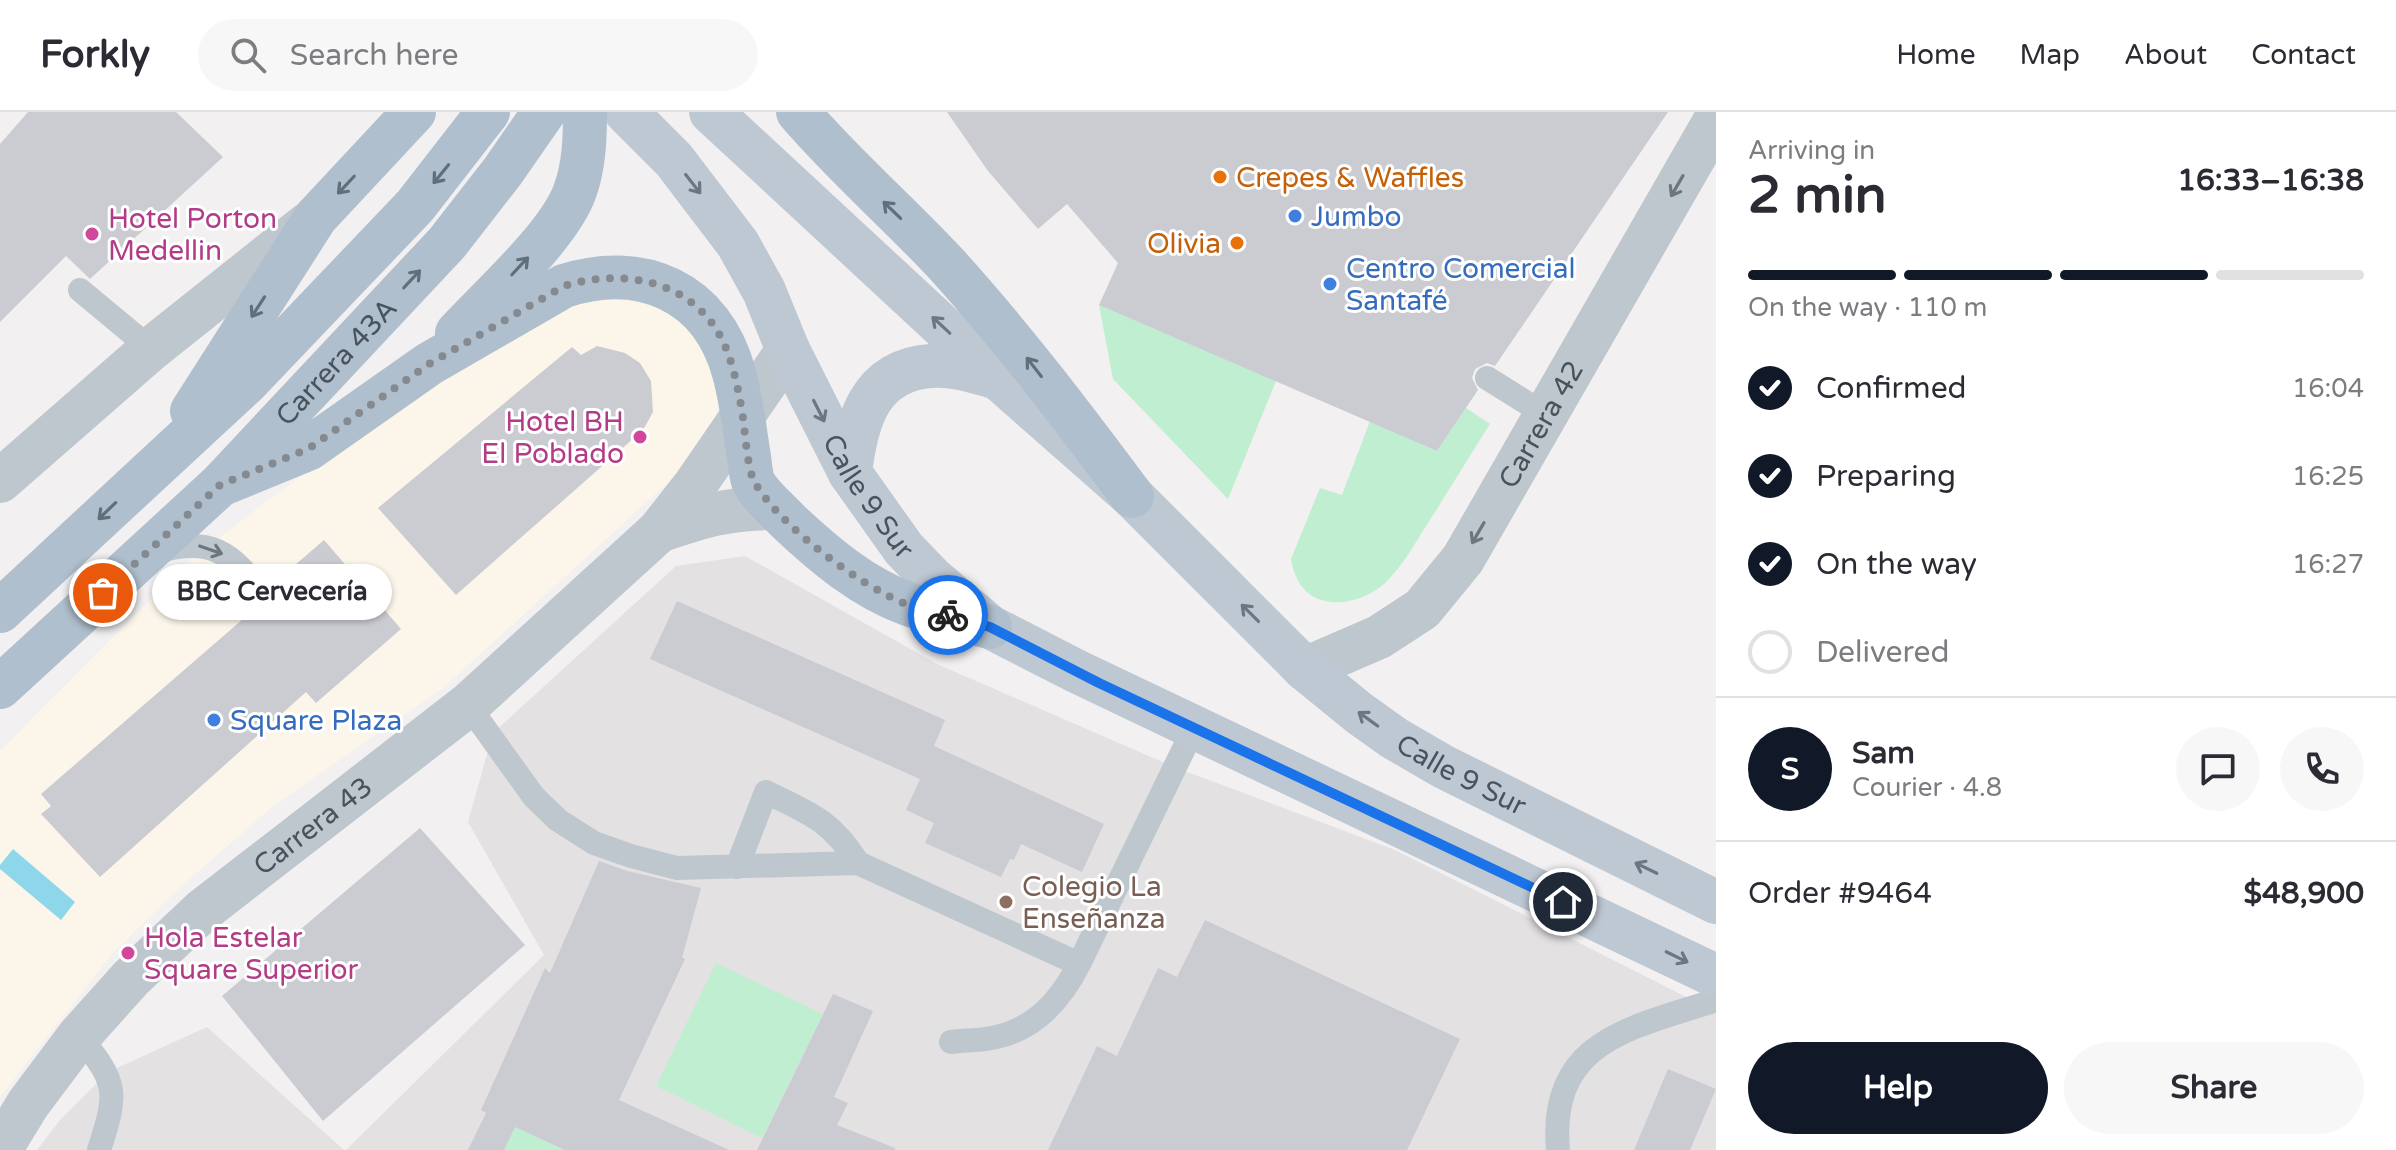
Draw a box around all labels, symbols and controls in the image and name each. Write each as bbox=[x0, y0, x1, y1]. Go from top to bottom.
search box bbox=[198, 19, 758, 91]
text: Forkly bbox=[40, 32, 150, 78]
icon: search bbox=[226, 33, 270, 77]
text: Search here bbox=[290, 37, 459, 74]
text: Home bbox=[1896, 38, 1976, 72]
text: Map bbox=[2020, 38, 2080, 72]
text: About bbox=[2124, 38, 2207, 72]
text: Contact bbox=[2251, 38, 2356, 72]
text: Arriving in bbox=[1748, 135, 1875, 166]
place label: Crepes & Waffles bbox=[1236, 161, 1464, 195]
text: 16:33–16:38 bbox=[2177, 162, 2364, 199]
one-way arrow bbox=[432, 163, 450, 184]
text: 2 min bbox=[1748, 164, 1887, 227]
marker: Crepes & Waffles bbox=[1211, 168, 1229, 186]
one-way arrow bbox=[685, 173, 702, 194]
one-way arrow bbox=[1669, 174, 1685, 197]
one-way arrow bbox=[337, 175, 355, 195]
place label: Jumbo bbox=[1311, 200, 1402, 234]
one-way arrow bbox=[882, 201, 902, 220]
place label: Hotel Porton Medellin bbox=[108, 202, 277, 268]
marker: Jumbo bbox=[1286, 207, 1304, 225]
marker: Hotel Porton Medellin bbox=[83, 225, 101, 243]
place label: Olivia bbox=[1147, 227, 1221, 261]
marker: Olivia bbox=[1228, 234, 1246, 252]
place label: Centro Comercial Santafé bbox=[1346, 252, 1575, 318]
one-way arrow bbox=[510, 256, 529, 276]
one-way arrow bbox=[403, 270, 421, 290]
marker: Centro Comercial Santafé bbox=[1321, 275, 1339, 293]
street label: Carrera 43A bbox=[269, 291, 404, 433]
text: On the way · 110 m bbox=[1748, 292, 1987, 323]
one-way arrow bbox=[250, 295, 267, 317]
one-way arrow bbox=[931, 317, 951, 335]
street label: Carrera 42 bbox=[1491, 355, 1591, 494]
one-way arrow bbox=[1026, 357, 1043, 378]
icon: check bbox=[1748, 366, 1792, 410]
text: Confirmed bbox=[1816, 370, 1967, 407]
text: 16:04 bbox=[2292, 373, 2364, 404]
one-way arrow bbox=[811, 398, 827, 422]
place label: Hotel BH El Poblado bbox=[481, 405, 624, 471]
marker: Hotel BH El Poblado bbox=[631, 428, 649, 446]
street label: Calle 9 Sur bbox=[815, 429, 921, 567]
icon: check bbox=[1748, 454, 1792, 498]
text: Preparing bbox=[1816, 458, 1956, 495]
text: 16:25 bbox=[2292, 461, 2364, 492]
one-way arrow bbox=[97, 501, 117, 520]
one-way arrow bbox=[1470, 521, 1486, 544]
icon: check bbox=[1748, 542, 1792, 586]
one-way arrow bbox=[198, 543, 223, 558]
text: On the way bbox=[1816, 546, 1977, 583]
text: 16:27 bbox=[2292, 549, 2364, 580]
pin bbox=[69, 559, 137, 627]
callout: BBC Cervecería bbox=[151, 565, 391, 621]
icon: bag bbox=[81, 571, 125, 615]
courier bbox=[908, 575, 988, 655]
text: BBC Cervecería bbox=[176, 576, 368, 607]
icon: bike bbox=[926, 593, 970, 637]
one-way arrow bbox=[1241, 604, 1260, 623]
text: Delivered bbox=[1816, 634, 1950, 671]
place label: Square Plaza bbox=[230, 704, 402, 738]
marker: Square Plaza bbox=[205, 711, 223, 729]
one-way arrow bbox=[1357, 711, 1379, 727]
street label: Calle 9 Sur bbox=[1390, 727, 1532, 823]
button: chat bbox=[2176, 727, 2260, 811]
button: phone bbox=[2280, 727, 2364, 811]
text: Sam bbox=[1852, 735, 1915, 772]
text: S bbox=[1781, 751, 1799, 788]
street label: Carrera 43 bbox=[247, 770, 379, 883]
text: Courier · 4.8 bbox=[1852, 772, 2002, 803]
one-way arrow bbox=[1634, 860, 1658, 875]
pin bbox=[1529, 868, 1597, 936]
place label: Colegio La Enseñanza bbox=[1022, 870, 1166, 936]
text: Order #9464 bbox=[1748, 875, 1932, 912]
text: $48,900 bbox=[2244, 875, 2364, 912]
icon: home bbox=[1541, 880, 1585, 924]
marker: Colegio La Enseñanza bbox=[997, 893, 1015, 911]
place label: Hola Estelar Square Superior bbox=[144, 921, 358, 987]
marker: Hola Estelar Square Superior bbox=[119, 944, 137, 962]
one-way arrow bbox=[1664, 950, 1688, 965]
button: Help bbox=[1748, 1042, 2048, 1134]
button: Share bbox=[2064, 1042, 2364, 1134]

